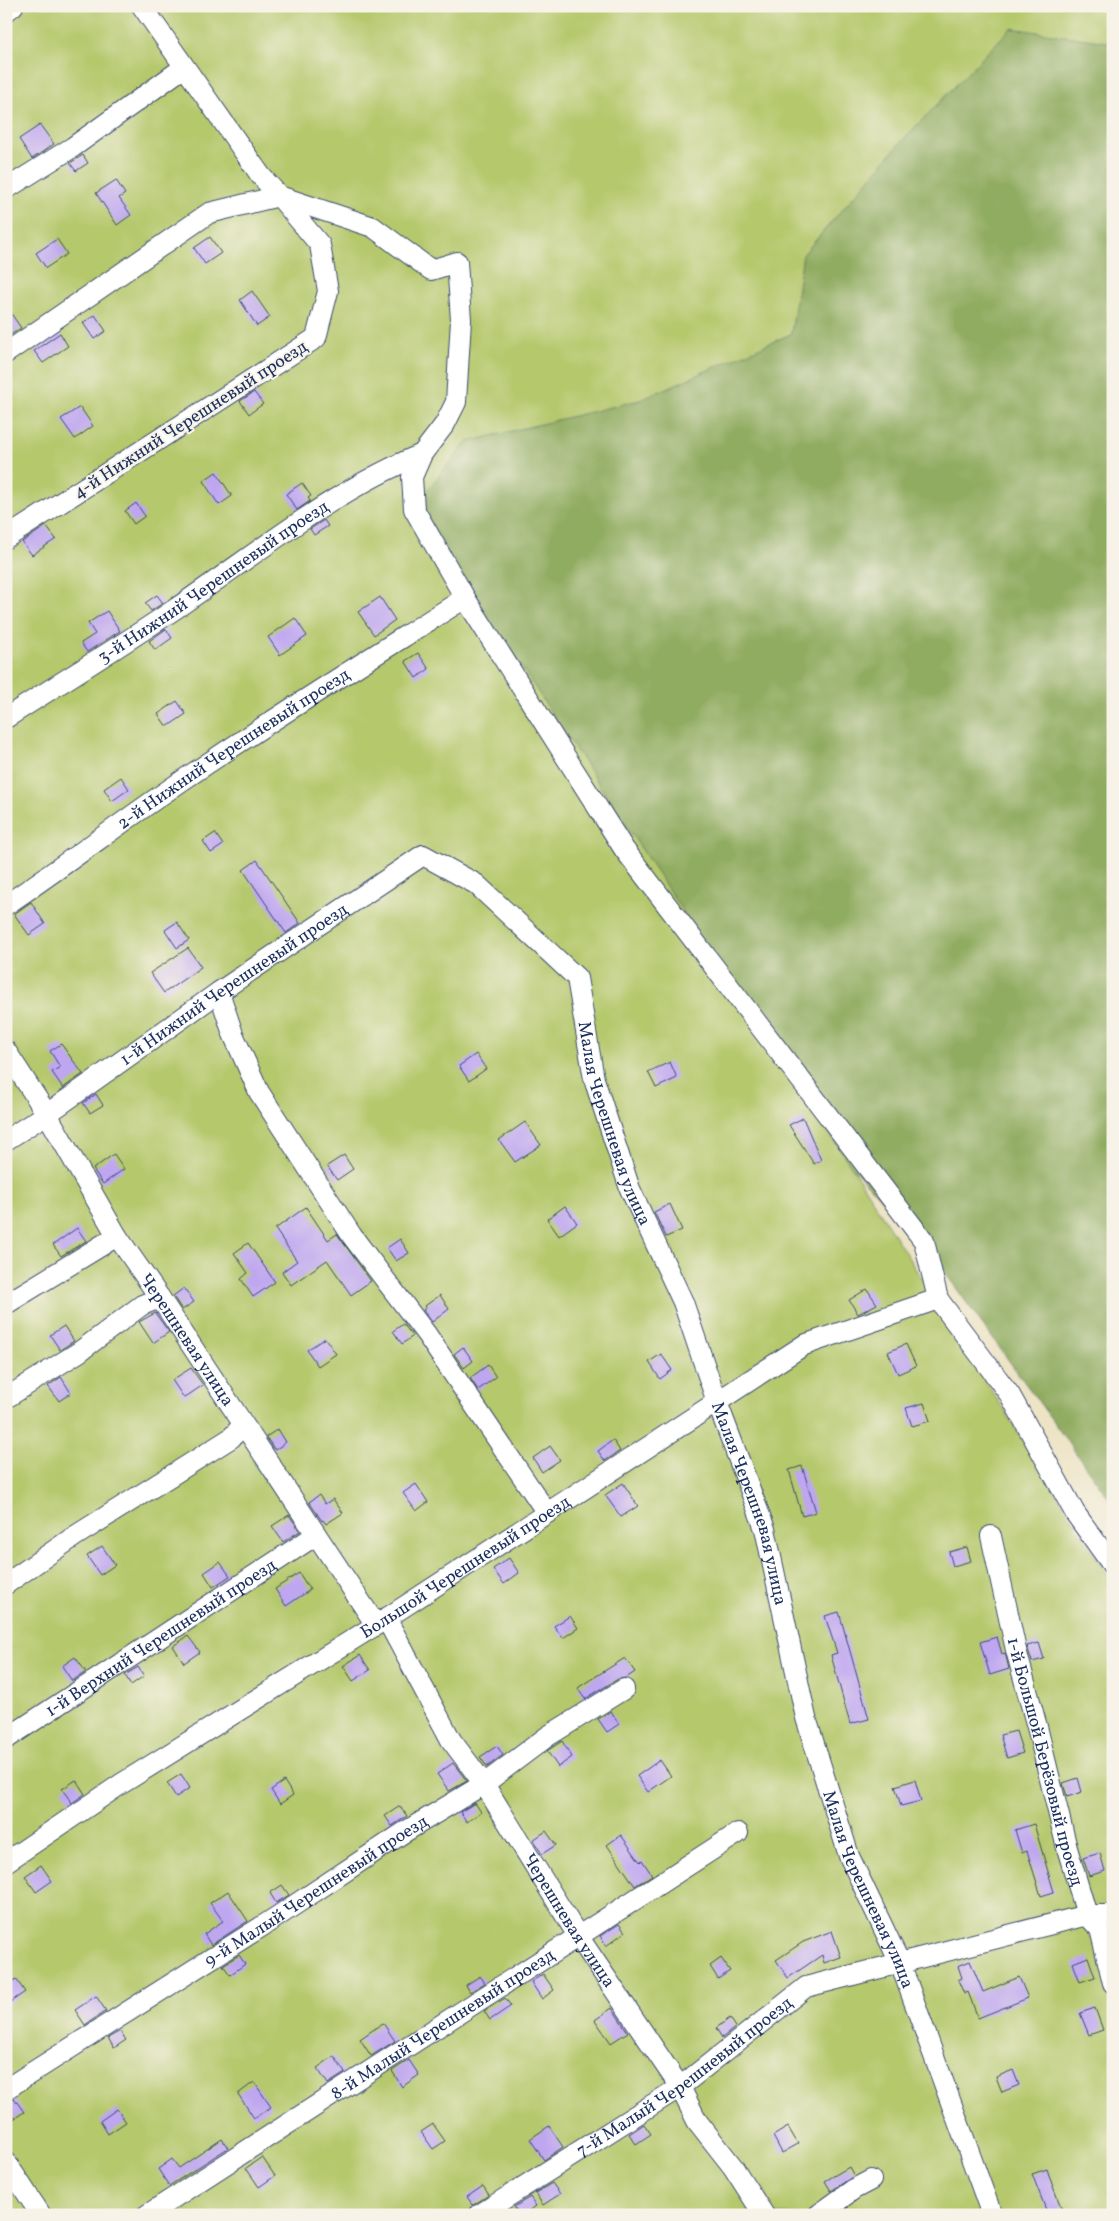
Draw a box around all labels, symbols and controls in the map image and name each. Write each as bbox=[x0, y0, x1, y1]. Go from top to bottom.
street label: 4-й Нижний Черешневый проезд bbox=[69, 335, 313, 506]
street label: 3-й Нижний Черешневый проезд bbox=[93, 495, 334, 670]
street label: 2-й Нижний Черешневый проезд bbox=[113, 663, 355, 836]
street label: 1-й Нижний Черешневый проезд bbox=[115, 898, 353, 1072]
street label: Малая Черешневая улица bbox=[571, 1020, 656, 1230]
street label: Черешневая улица bbox=[133, 1269, 239, 1412]
street label: Малая Черешневая улица bbox=[704, 1399, 792, 1608]
street label: Большой Черешневый проезд bbox=[356, 1490, 576, 1646]
street label: 1-й Верхний Черешневый проезд bbox=[41, 1553, 282, 1724]
street label: 1-й Большой Берёзовый проезд bbox=[1000, 1635, 1089, 1889]
street label: Малая Черешневая улица bbox=[815, 1788, 919, 1992]
street label: 9-й Малый Черешневый проезд bbox=[200, 1810, 433, 1974]
street label: Черешневая улица bbox=[516, 1849, 621, 1993]
street label: 8-й Малый Черешневый проезд bbox=[327, 1944, 560, 2107]
street label: 7-й Малый Черешневый проезд bbox=[572, 1991, 798, 2164]

